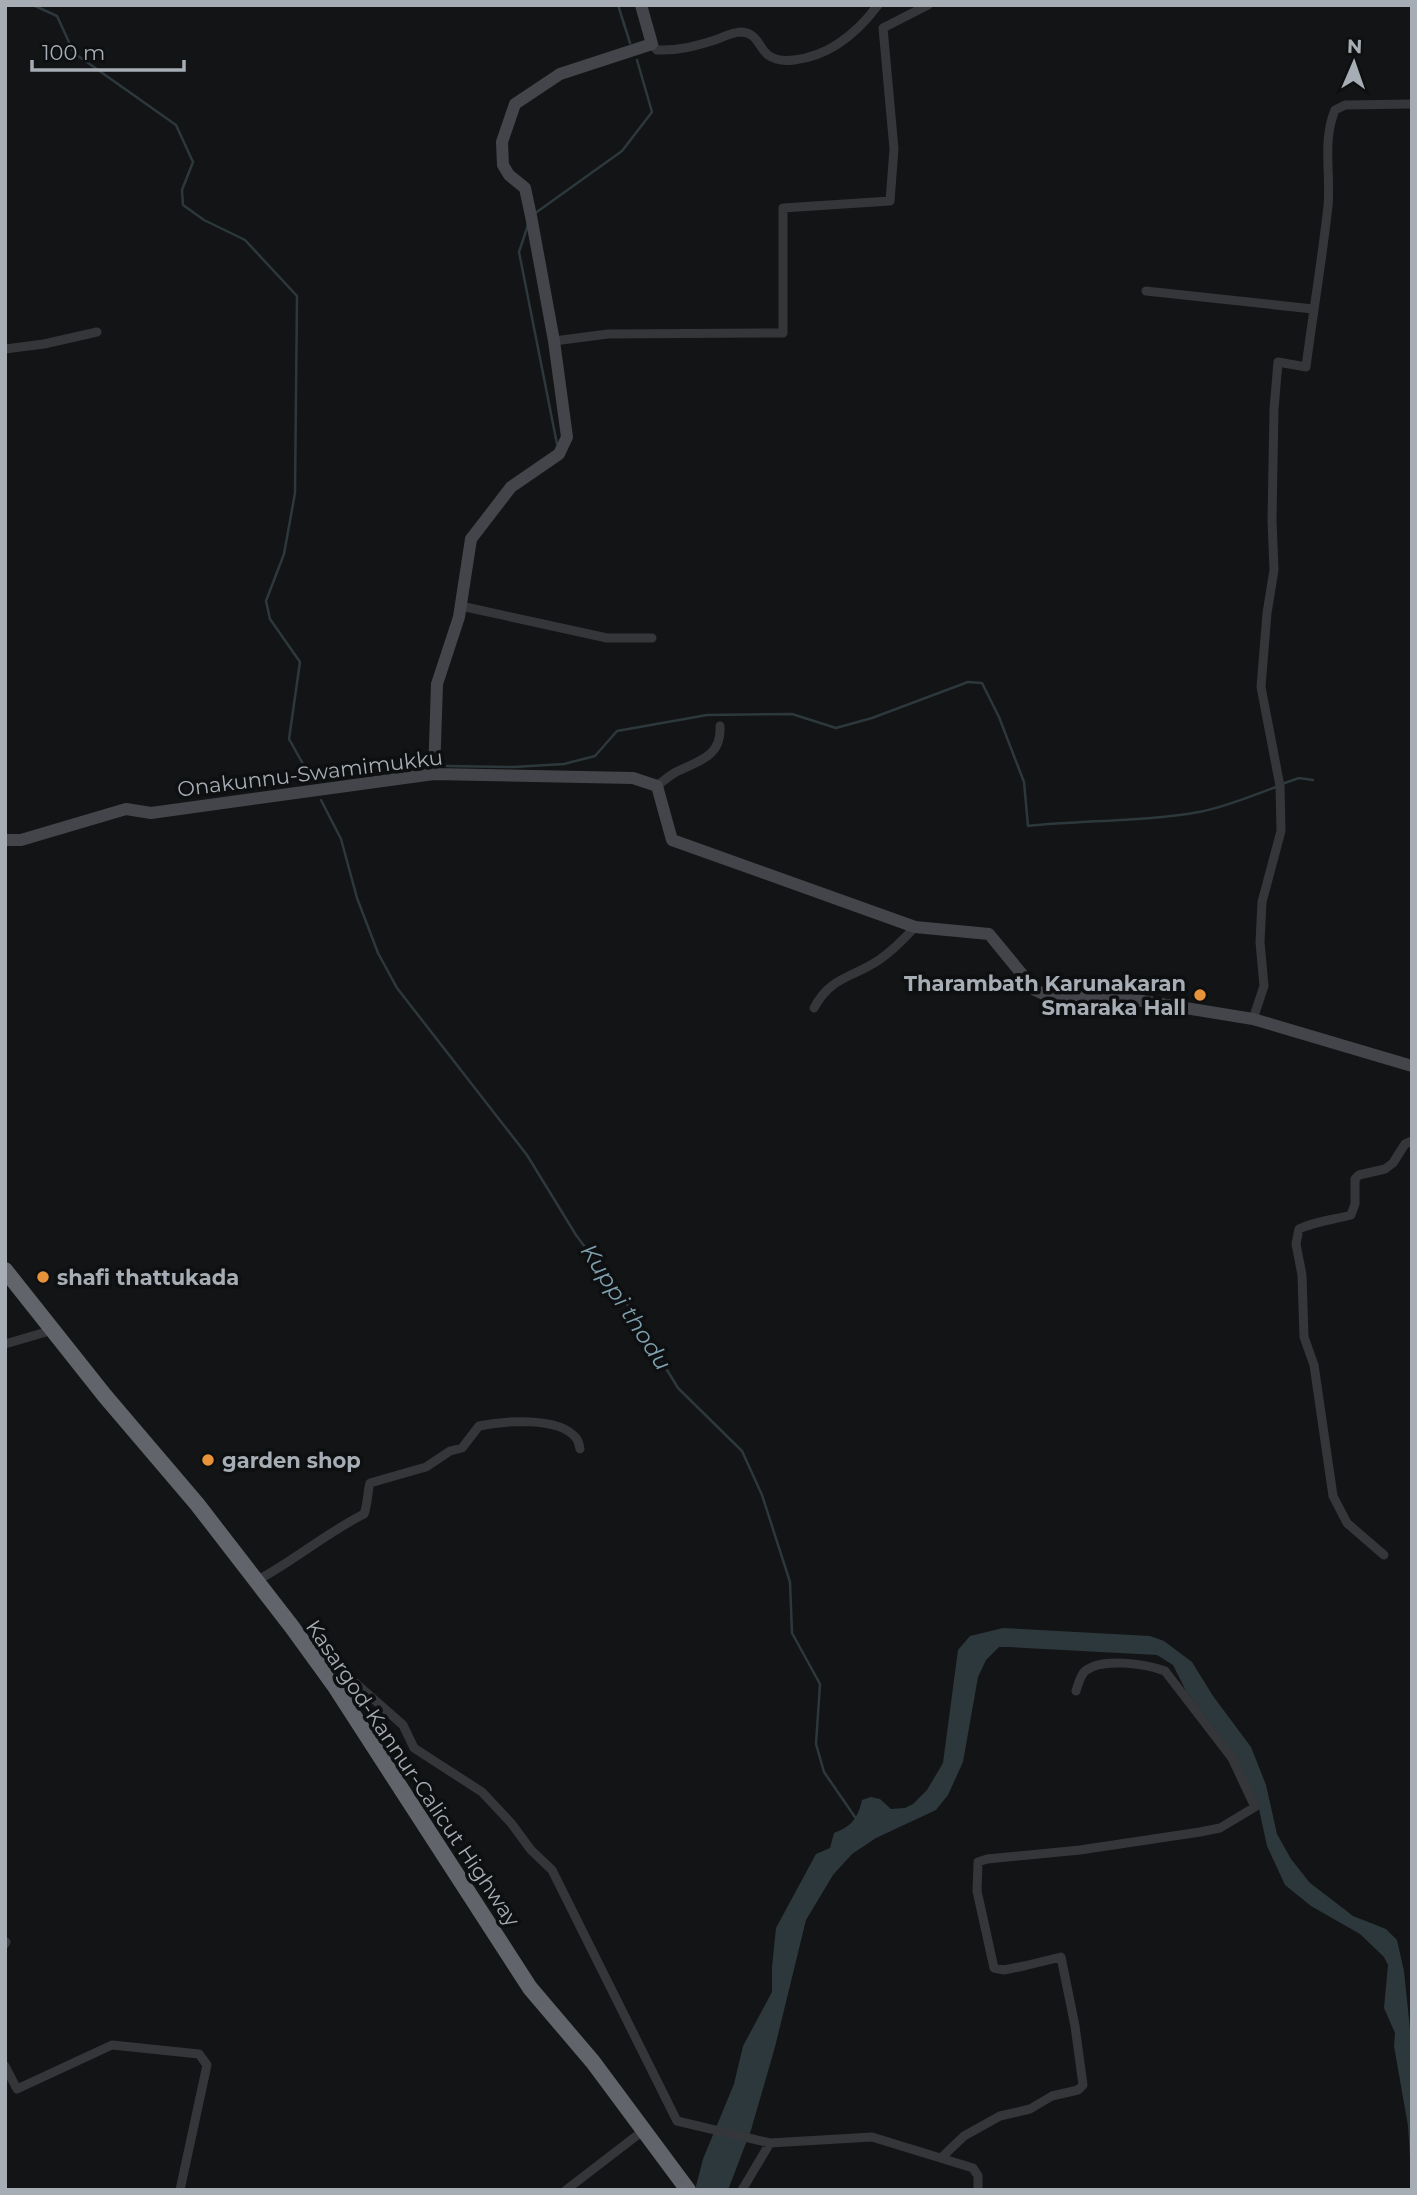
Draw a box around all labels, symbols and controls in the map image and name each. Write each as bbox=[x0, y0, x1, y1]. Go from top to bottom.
scale bar bbox=[32, 28, 184, 72]
north arrow bbox=[1319, 28, 1389, 98]
text: N bbox=[1346, 35, 1363, 58]
text: 100 m bbox=[42, 40, 105, 65]
street label: Onakunnu-Swamimukku bbox=[176, 744, 444, 802]
place label: Tharambath Karunakaran Smaraka Hall bbox=[904, 971, 1186, 1020]
marker: Tharambath Karunakaran Smaraka Hall bbox=[1192, 987, 1208, 1003]
water label: Kuppi thodu bbox=[575, 1239, 677, 1375]
place label: shafi thattukada bbox=[57, 1265, 239, 1290]
marker: shafi thattukada bbox=[35, 1269, 51, 1285]
place label: garden shop bbox=[222, 1448, 361, 1473]
marker: garden shop bbox=[200, 1452, 216, 1468]
street label: Kasargod-Kannur-Calicut Highway bbox=[301, 1615, 526, 1932]

